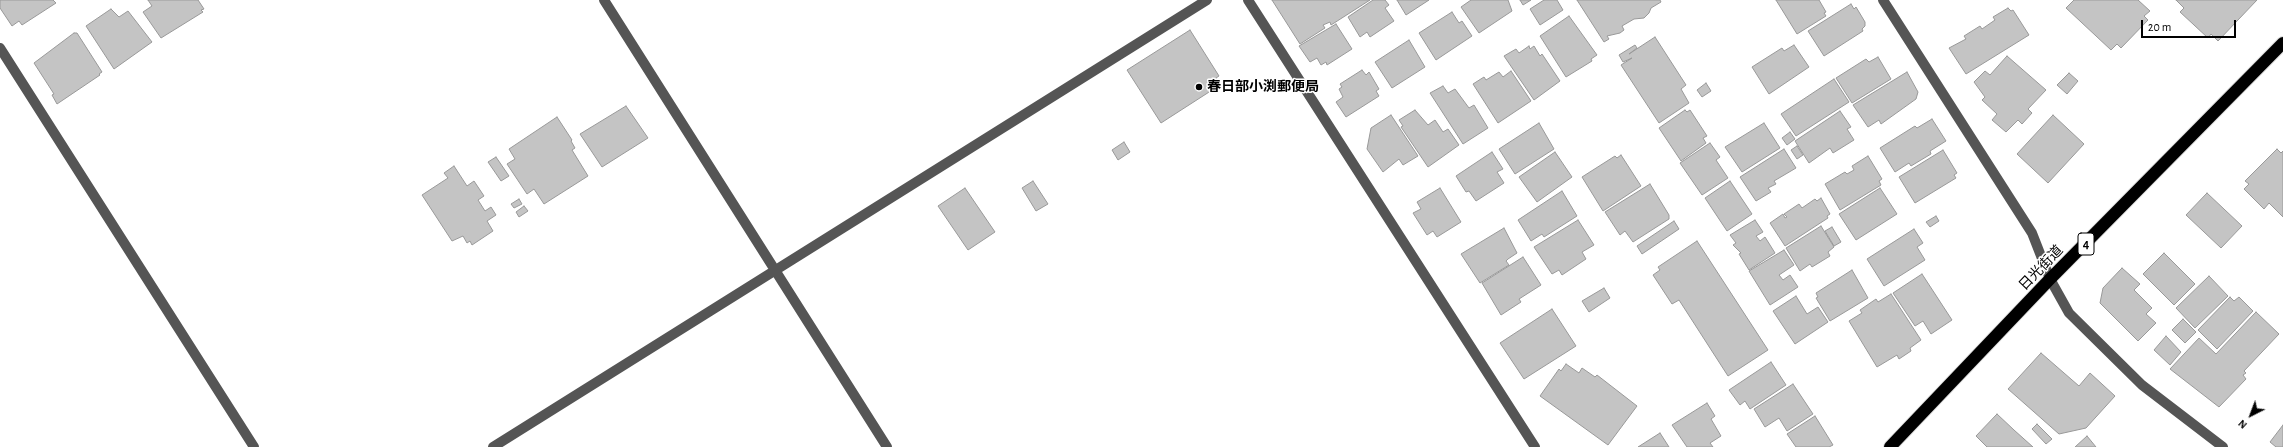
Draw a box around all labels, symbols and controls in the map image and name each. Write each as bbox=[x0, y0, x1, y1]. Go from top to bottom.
scale bar bbox=[2143, 12, 2238, 38]
text: 20 m bbox=[2148, 21, 2171, 33]
place label: 春日部小渕郵便局 bbox=[1207, 79, 1319, 95]
marker: 春日部小渕郵便局 bbox=[1194, 82, 1204, 92]
road number: 4 bbox=[2078, 233, 2094, 255]
street label: 日光街道 bbox=[2016, 242, 2066, 294]
north arrow bbox=[2231, 395, 2271, 435]
text: N bbox=[2236, 418, 2249, 431]

